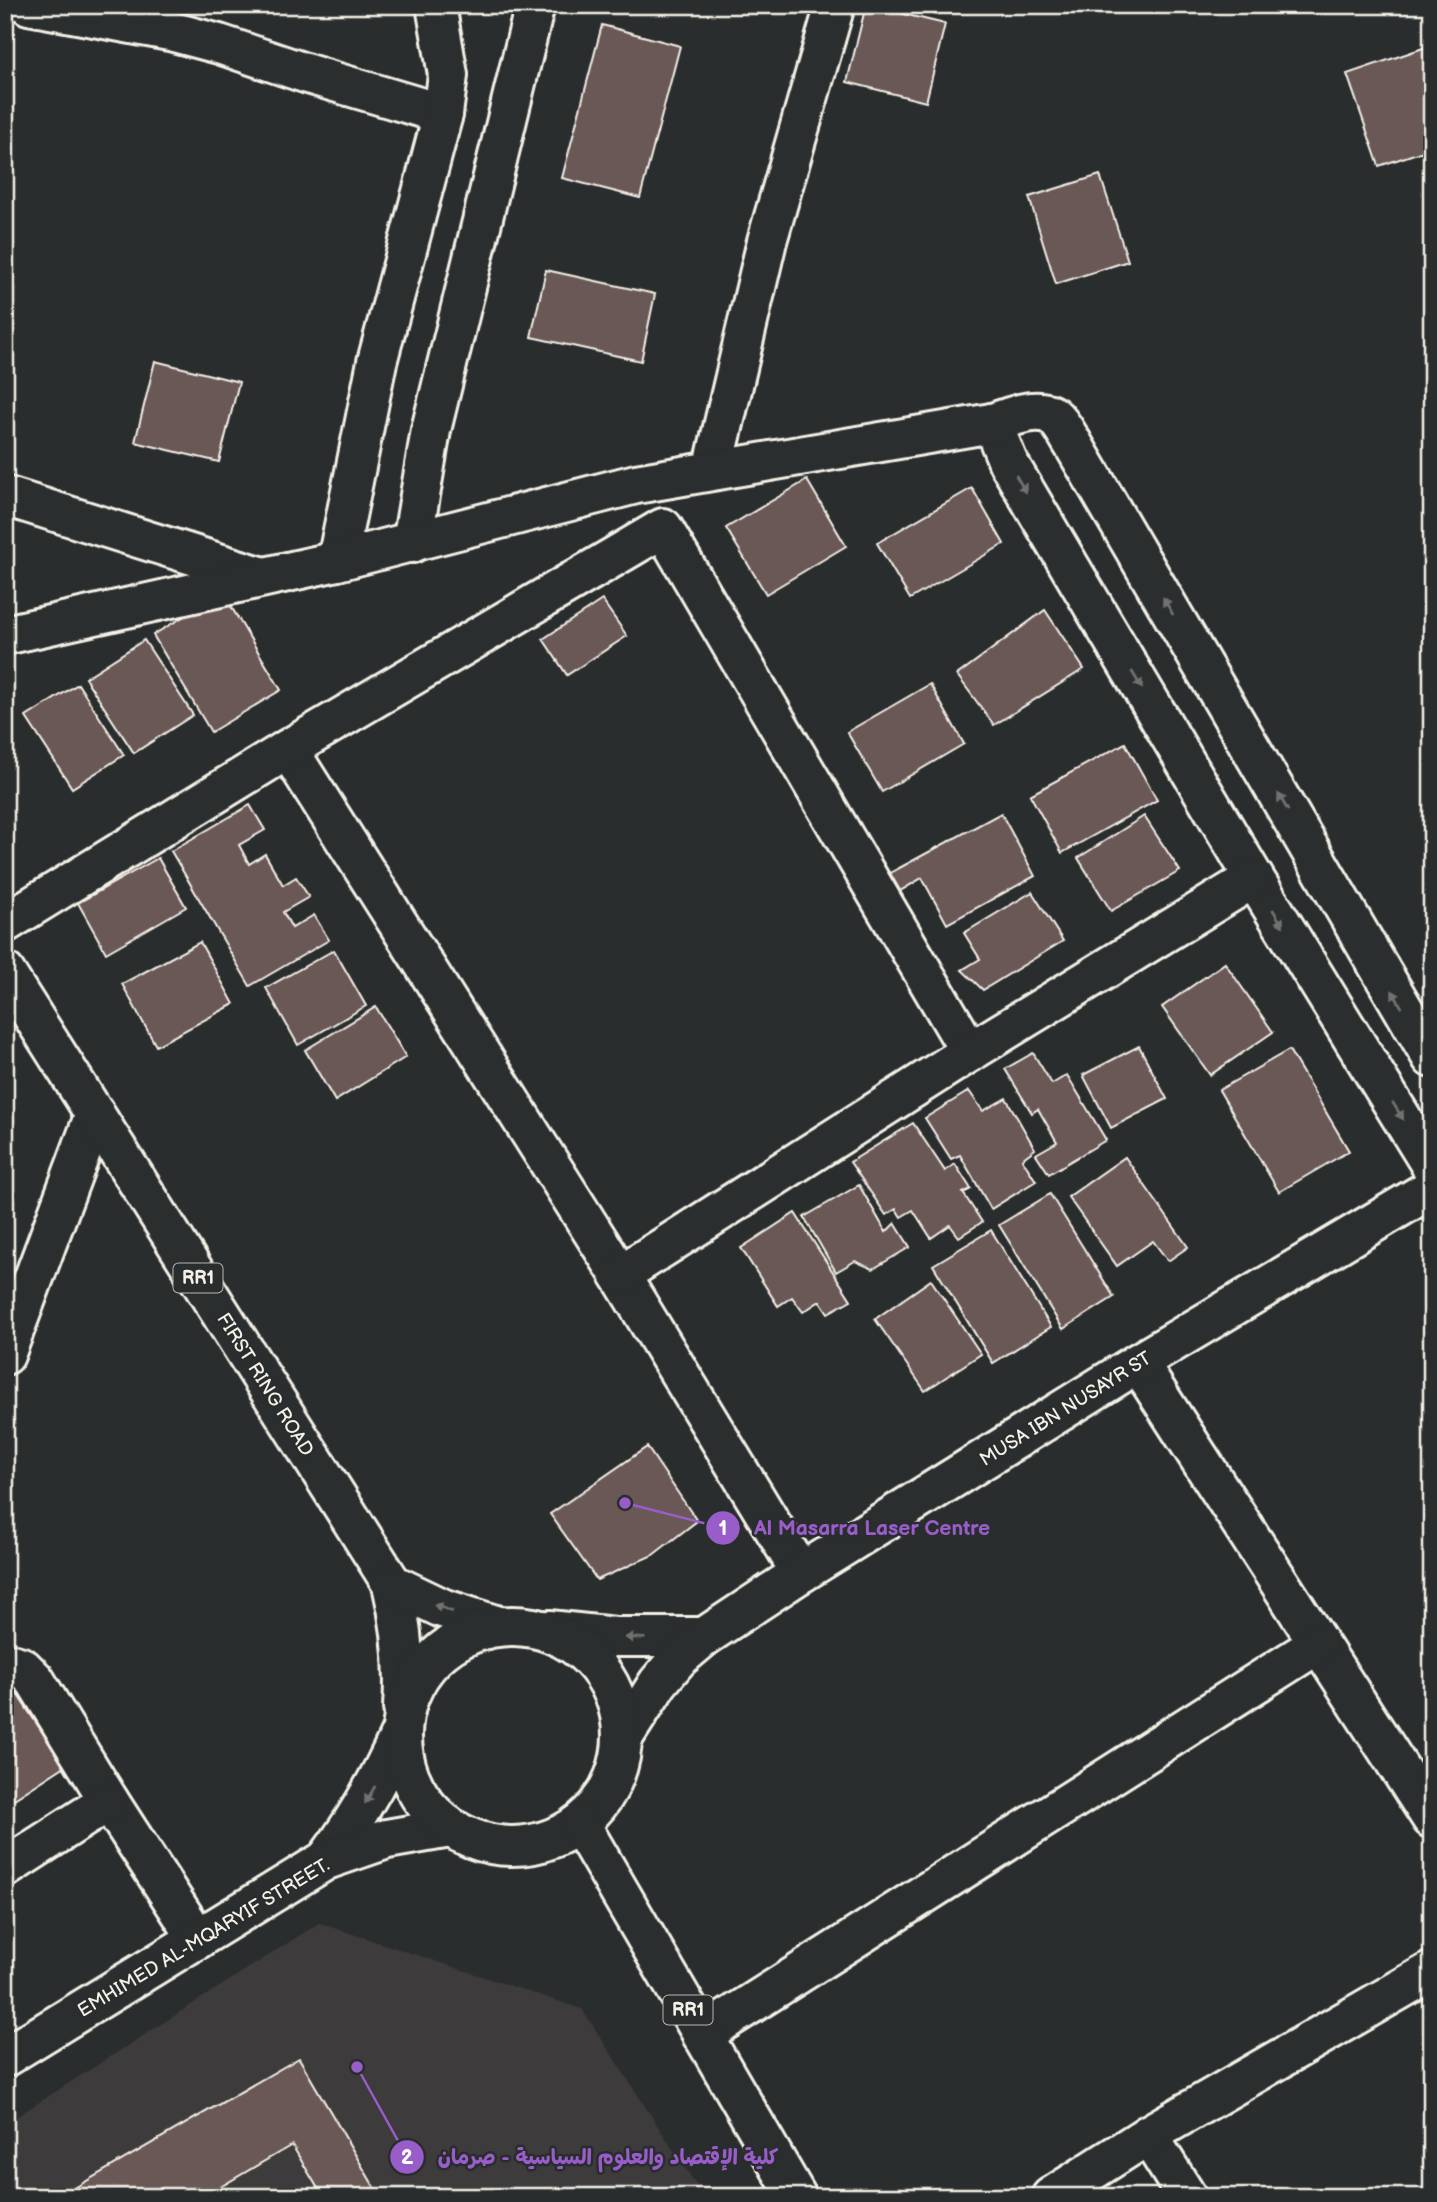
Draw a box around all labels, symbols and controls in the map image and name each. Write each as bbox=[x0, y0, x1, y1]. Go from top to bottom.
one-way arrow bbox=[1015, 475, 1027, 494]
one-way arrow bbox=[1162, 596, 1174, 615]
one-way arrow bbox=[1130, 671, 1143, 690]
one-way arrow bbox=[1276, 793, 1289, 812]
one-way arrow bbox=[1272, 908, 1285, 927]
one-way arrow bbox=[1391, 989, 1404, 1008]
one-way arrow bbox=[1391, 1102, 1404, 1121]
road number: RR1 bbox=[174, 1264, 222, 1293]
street label: FIRST RING ROAD bbox=[211, 1309, 318, 1461]
street label: MUSA IBN NUSAYR ST bbox=[976, 1347, 1156, 1472]
callout: Al Masarra Laser Centre bbox=[705, 1507, 1004, 1549]
text: 1 bbox=[719, 1516, 727, 1541]
text: Al Masarra Laser Centre bbox=[753, 1516, 990, 1541]
one-way arrow bbox=[432, 1602, 453, 1613]
one-way arrow bbox=[624, 1632, 646, 1643]
one-way arrow bbox=[364, 1785, 376, 1805]
street label: EMHIMED AL-MQARYIF STREET. bbox=[74, 1854, 334, 2023]
road number: RR1 bbox=[664, 1996, 712, 2024]
callout: كلية الإقتصاد والعلوم السياسية - صرمان bbox=[389, 2136, 793, 2178]
text: 2 bbox=[401, 2145, 414, 2170]
text: كلية الإقتصاد والعلوم السياسية - صرمان bbox=[438, 2145, 779, 2173]

